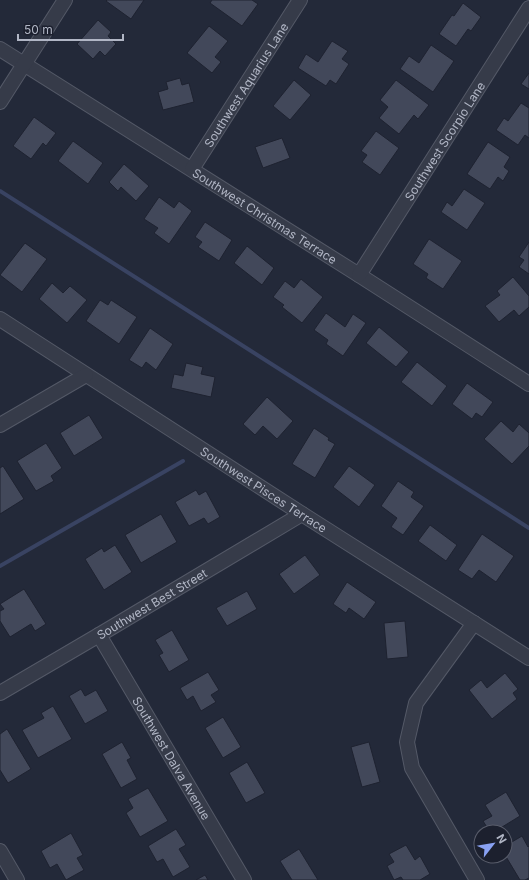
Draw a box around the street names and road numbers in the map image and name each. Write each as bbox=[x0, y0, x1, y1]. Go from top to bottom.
street label: Southwest Aquarius Lane bbox=[201, 20, 291, 150]
street label: Southwest Scorpio Lane bbox=[401, 79, 488, 203]
street label: Southwest Christmas Terrace bbox=[190, 165, 340, 267]
street label: Southwest Pisces Terrace bbox=[198, 443, 330, 535]
street label: Southwest Best Street bbox=[94, 565, 210, 642]
street label: Southwest Dalva Avenue bbox=[130, 694, 214, 822]

